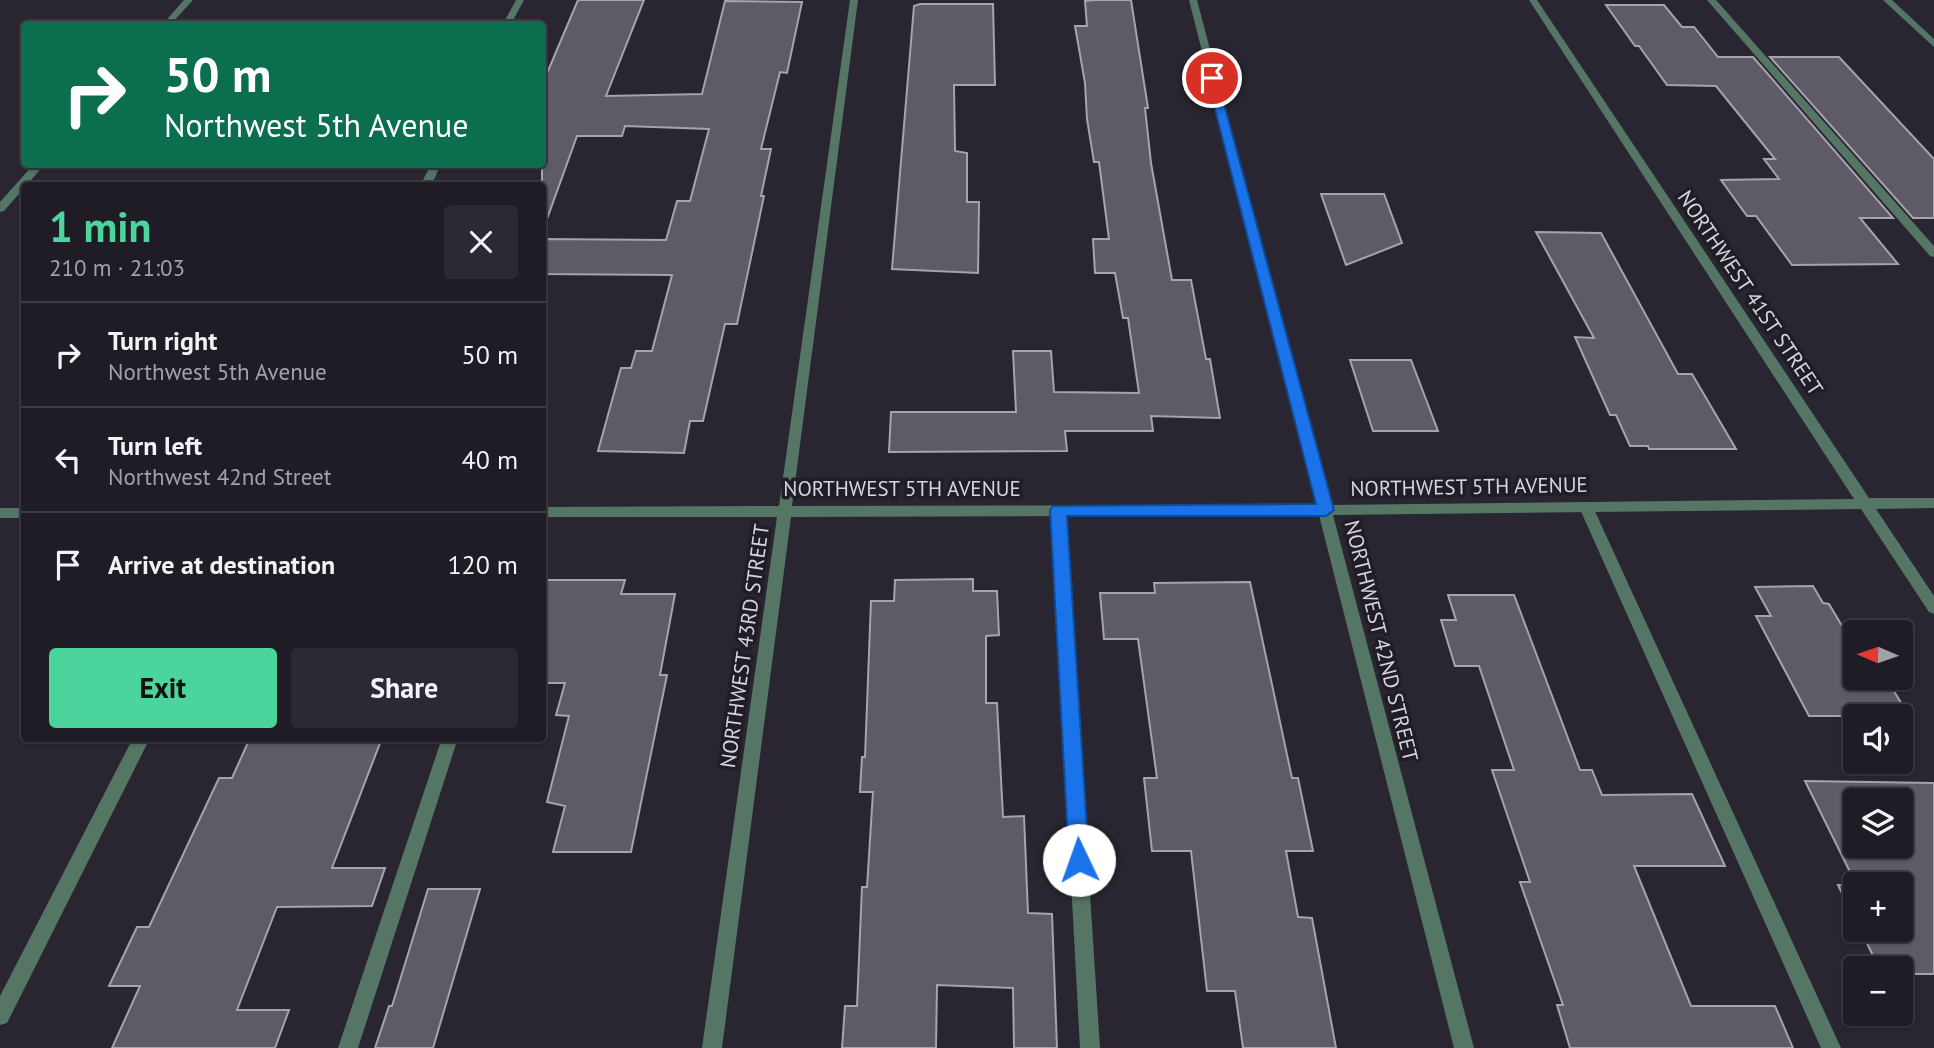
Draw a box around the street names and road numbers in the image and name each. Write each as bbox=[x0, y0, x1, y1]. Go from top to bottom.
street label: NORTHWEST 41ST STREET bbox=[1672, 185, 1829, 401]
street label: NORTHWEST 5TH AVENUE bbox=[1350, 471, 1588, 502]
street label: NORTHWEST 5TH AVENUE bbox=[783, 475, 1021, 502]
street label: NORTHWEST 42ND STREET bbox=[1338, 518, 1425, 765]
street label: NORTHWEST 43RD STREET bbox=[714, 522, 775, 770]

